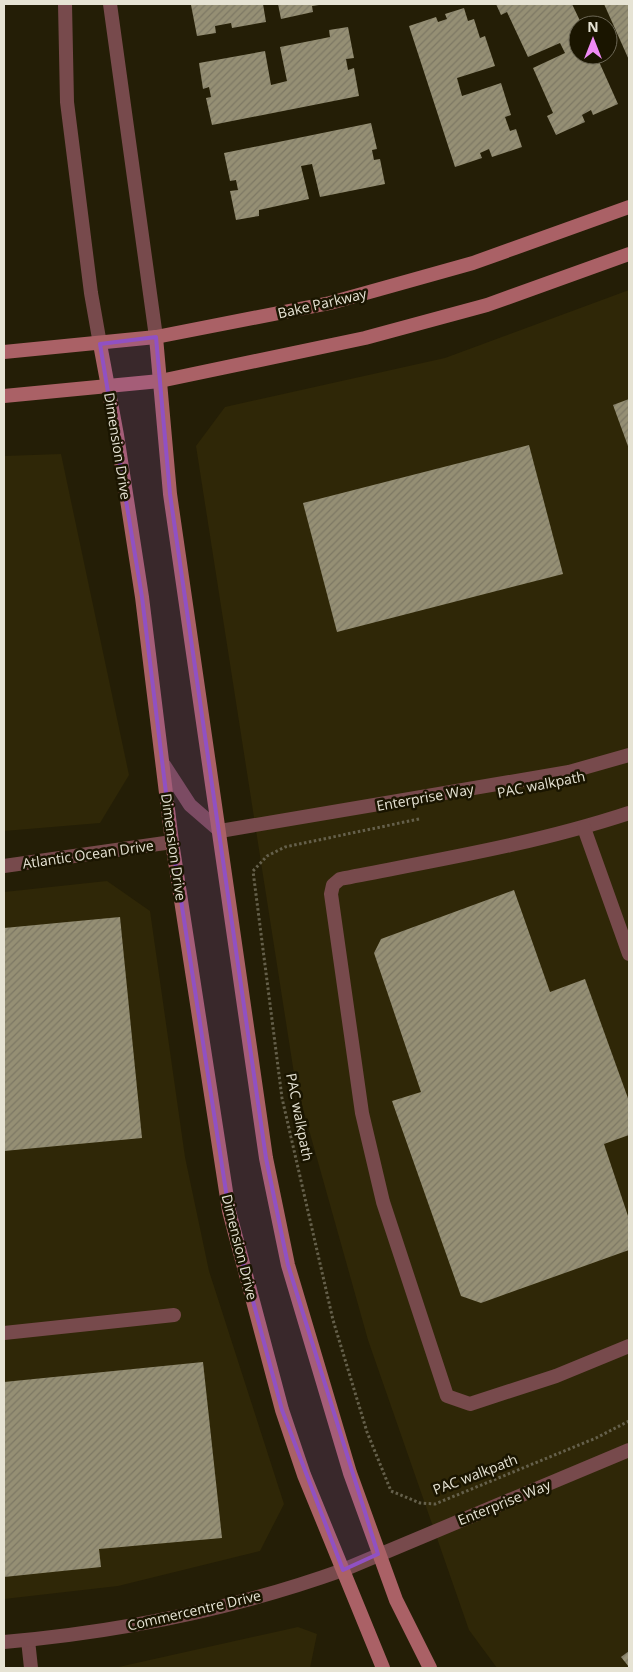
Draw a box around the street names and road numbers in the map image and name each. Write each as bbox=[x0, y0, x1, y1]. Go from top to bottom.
street label: Bake Parkway bbox=[276, 283, 369, 322]
street label: Dimension Drive bbox=[100, 391, 136, 501]
street label: PAC walkpath bbox=[495, 766, 587, 802]
street label: Enterprise Way bbox=[375, 779, 476, 815]
street label: Dimension Drive bbox=[157, 792, 191, 902]
street label: Atlantic Ocean Drive bbox=[21, 835, 155, 873]
street label: PAC walkpath bbox=[282, 1071, 318, 1163]
street label: Dimension Drive bbox=[218, 1192, 262, 1302]
street label: PAC walkpath bbox=[430, 1449, 520, 1499]
street label: Enterprise Way bbox=[455, 1474, 554, 1529]
street label: Commercentre Drive bbox=[125, 1585, 263, 1635]

